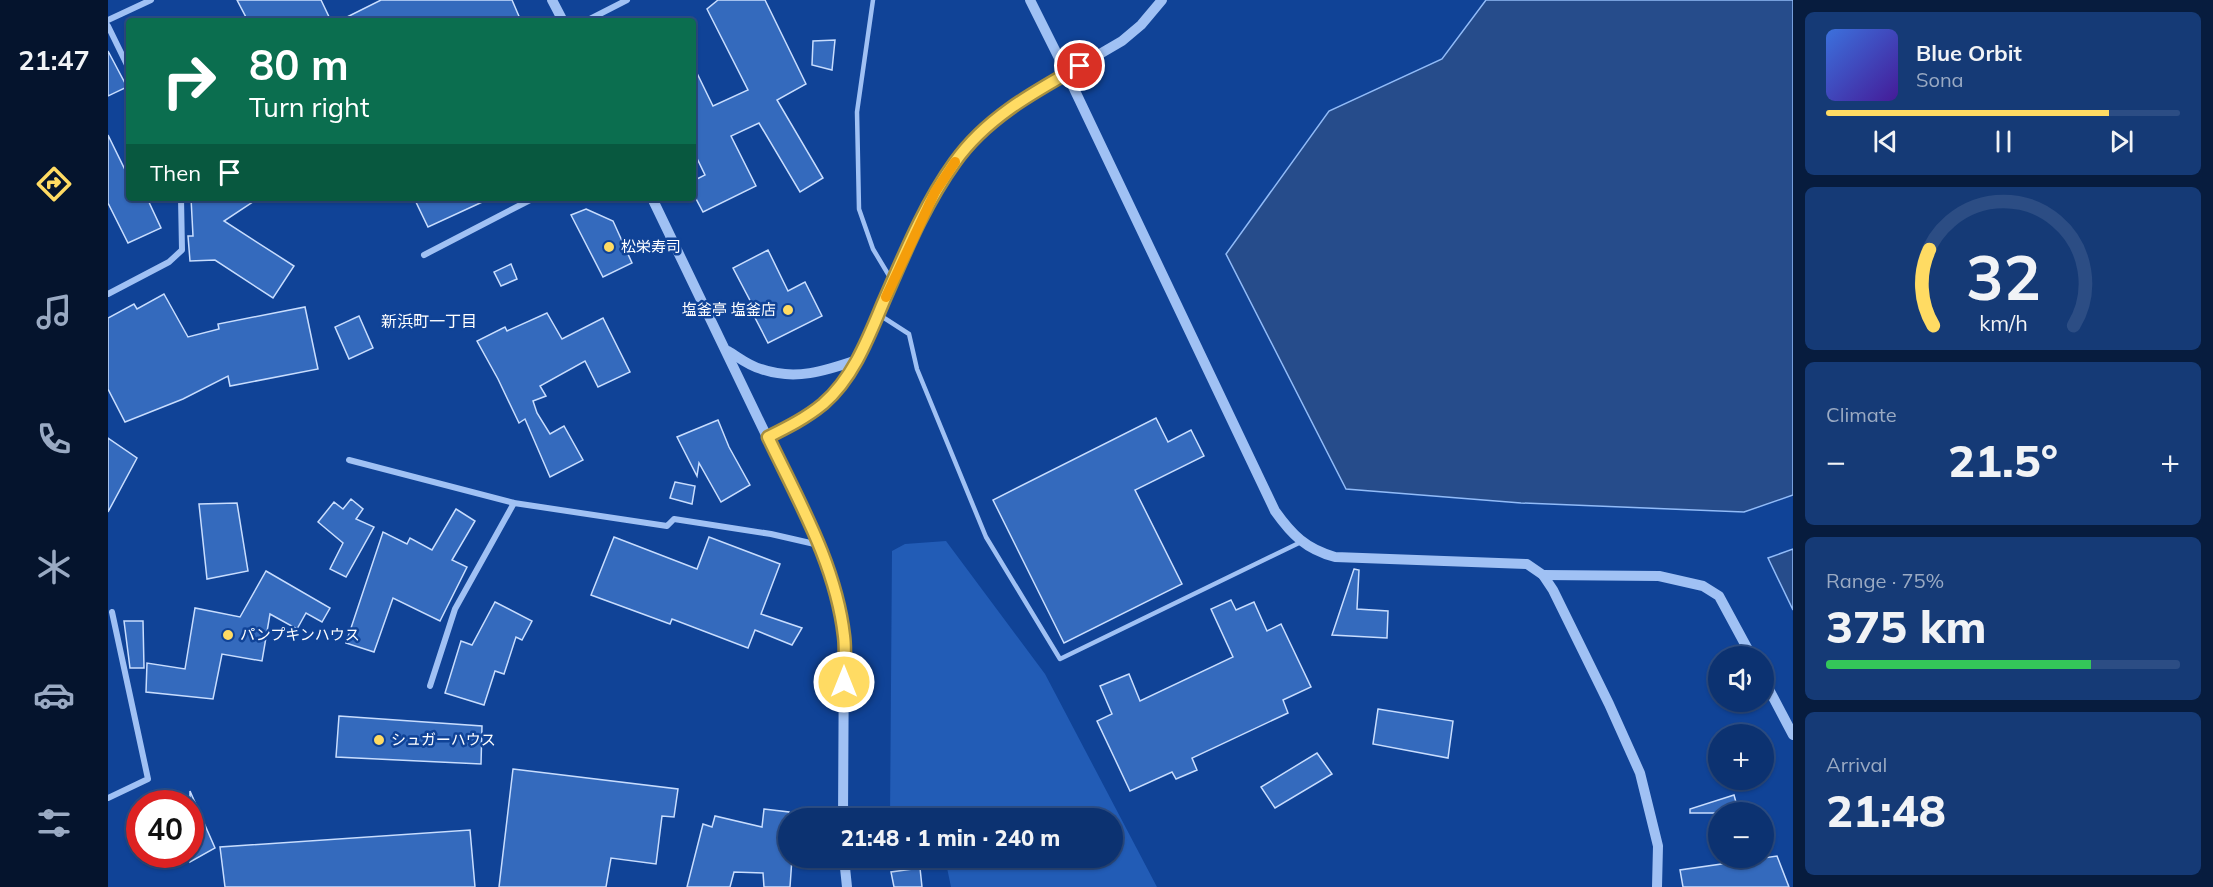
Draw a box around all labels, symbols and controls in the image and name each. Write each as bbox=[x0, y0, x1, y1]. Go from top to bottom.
text: 80 m bbox=[249, 38, 349, 91]
text: Blue Orbit bbox=[1916, 39, 2022, 67]
pin bbox=[1054, 40, 1105, 91]
icon: right bbox=[150, 42, 228, 120]
text: 21:47 bbox=[18, 43, 90, 77]
icon: arrive bbox=[1063, 49, 1096, 82]
text: Sona bbox=[1916, 67, 1964, 92]
text: Turn right bbox=[249, 90, 369, 124]
icon: previous bbox=[1869, 125, 1902, 158]
icon: pause bbox=[1987, 125, 2020, 158]
icon: next bbox=[2105, 125, 2138, 158]
icon: arrive bbox=[213, 156, 246, 189]
text: Then bbox=[150, 159, 201, 187]
icon: directions bbox=[33, 163, 75, 205]
place label: 松栄寿司 bbox=[621, 237, 681, 256]
text: 32 bbox=[1966, 237, 2040, 316]
marker: 松栄寿司 bbox=[602, 240, 616, 254]
icon: music bbox=[33, 291, 75, 333]
place label: 塩釜亭 塩釜店 bbox=[682, 300, 776, 319]
marker: 塩釜亭 塩釜店 bbox=[781, 303, 795, 317]
text: km/h bbox=[1979, 309, 2027, 336]
district label: 新浜町一丁目 bbox=[381, 311, 477, 331]
text: Climate bbox=[1826, 402, 1897, 427]
icon: phone bbox=[33, 418, 75, 460]
text: 21.5° bbox=[1948, 432, 2058, 488]
text: − bbox=[1826, 440, 1846, 481]
text: + bbox=[2160, 440, 2180, 481]
icon: climate bbox=[33, 546, 75, 588]
text: Range · 75% bbox=[1826, 568, 1944, 593]
text: 375 km bbox=[1826, 598, 1987, 654]
place label: パンプキンハウス bbox=[240, 625, 360, 644]
marker: パンプキンハウス bbox=[221, 628, 235, 642]
map controls bbox=[1708, 646, 1774, 868]
button: sound bbox=[1708, 646, 1774, 712]
position arrow bbox=[812, 650, 876, 714]
icon: car bbox=[33, 674, 75, 716]
button: + bbox=[1708, 724, 1774, 790]
place label: シュガーハウス bbox=[391, 730, 496, 749]
marker: シュガーハウス bbox=[372, 733, 386, 747]
text: Arrival bbox=[1826, 752, 1887, 777]
text: 21:48 bbox=[1826, 782, 1946, 838]
speed limit sign: 40 bbox=[126, 790, 204, 868]
icon: filters bbox=[33, 802, 75, 844]
button: − bbox=[1708, 802, 1774, 868]
text: 21:48 · 1 min · 240 m bbox=[841, 824, 1060, 852]

